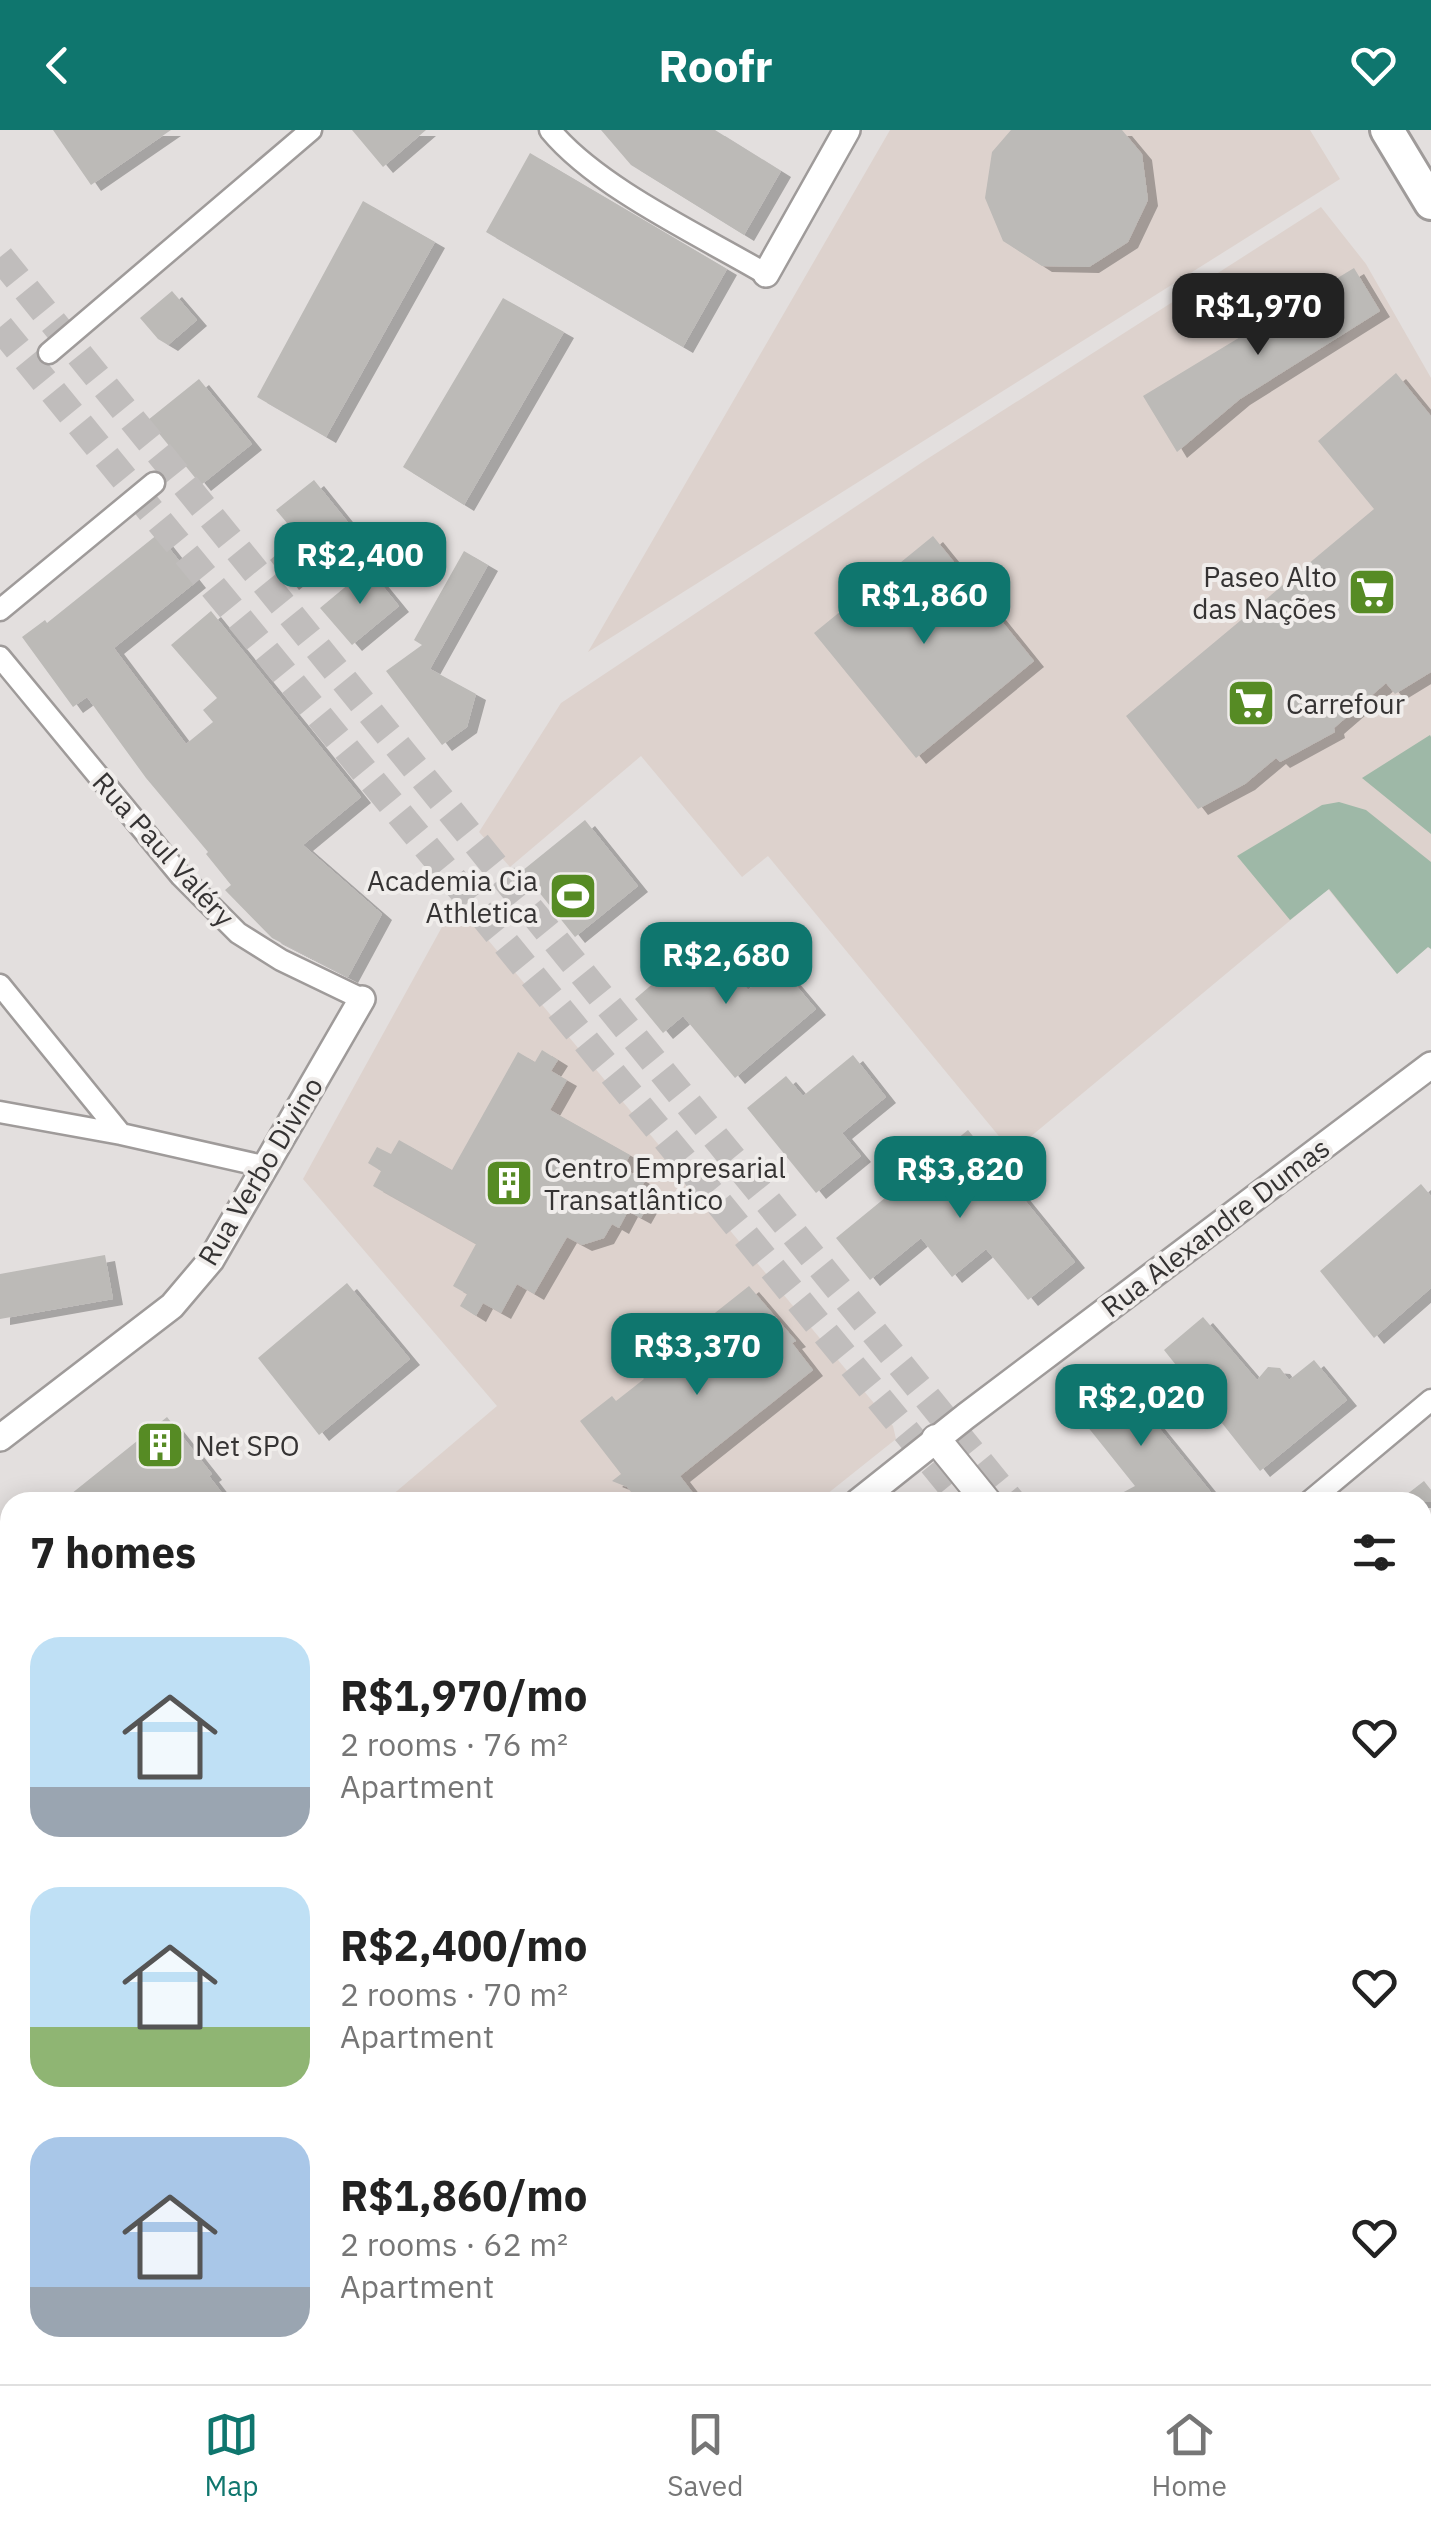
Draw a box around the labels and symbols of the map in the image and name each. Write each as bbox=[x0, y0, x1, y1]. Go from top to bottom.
pin: R$1,970 bbox=[1166, 273, 1350, 358]
pin: R$2,400 bbox=[268, 522, 452, 607]
place label: Paseo Alto das Nações bbox=[1192, 558, 1337, 627]
pin: R$1,860 bbox=[832, 562, 1016, 647]
supermarket icon: Paseo Alto das Nações bbox=[1346, 566, 1398, 618]
supermarket icon: Carrefour bbox=[1225, 677, 1277, 729]
place label: Carrefour bbox=[1286, 685, 1405, 722]
street label: Rua Paul Valéry bbox=[85, 764, 243, 934]
place label: Academia Cia Athletica bbox=[367, 862, 538, 931]
sports icon: Academia Cia Athletica bbox=[547, 870, 599, 922]
pin: R$2,680 bbox=[634, 922, 818, 1007]
street label: Rua Verbo Divino bbox=[189, 1070, 331, 1272]
street label: Rua Alexandre Dumas bbox=[1093, 1129, 1337, 1325]
pin: R$3,820 bbox=[868, 1136, 1052, 1221]
place label: Centro Empresarial Transatlântico bbox=[544, 1149, 786, 1218]
building icon: Centro Empresarial Transatlântico bbox=[483, 1157, 535, 1209]
pin: R$3,370 bbox=[605, 1313, 789, 1398]
pin: R$2,020 bbox=[1049, 1364, 1233, 1449]
building icon: Net SPO bbox=[134, 1419, 186, 1471]
place label: Net SPO bbox=[195, 1427, 300, 1464]

